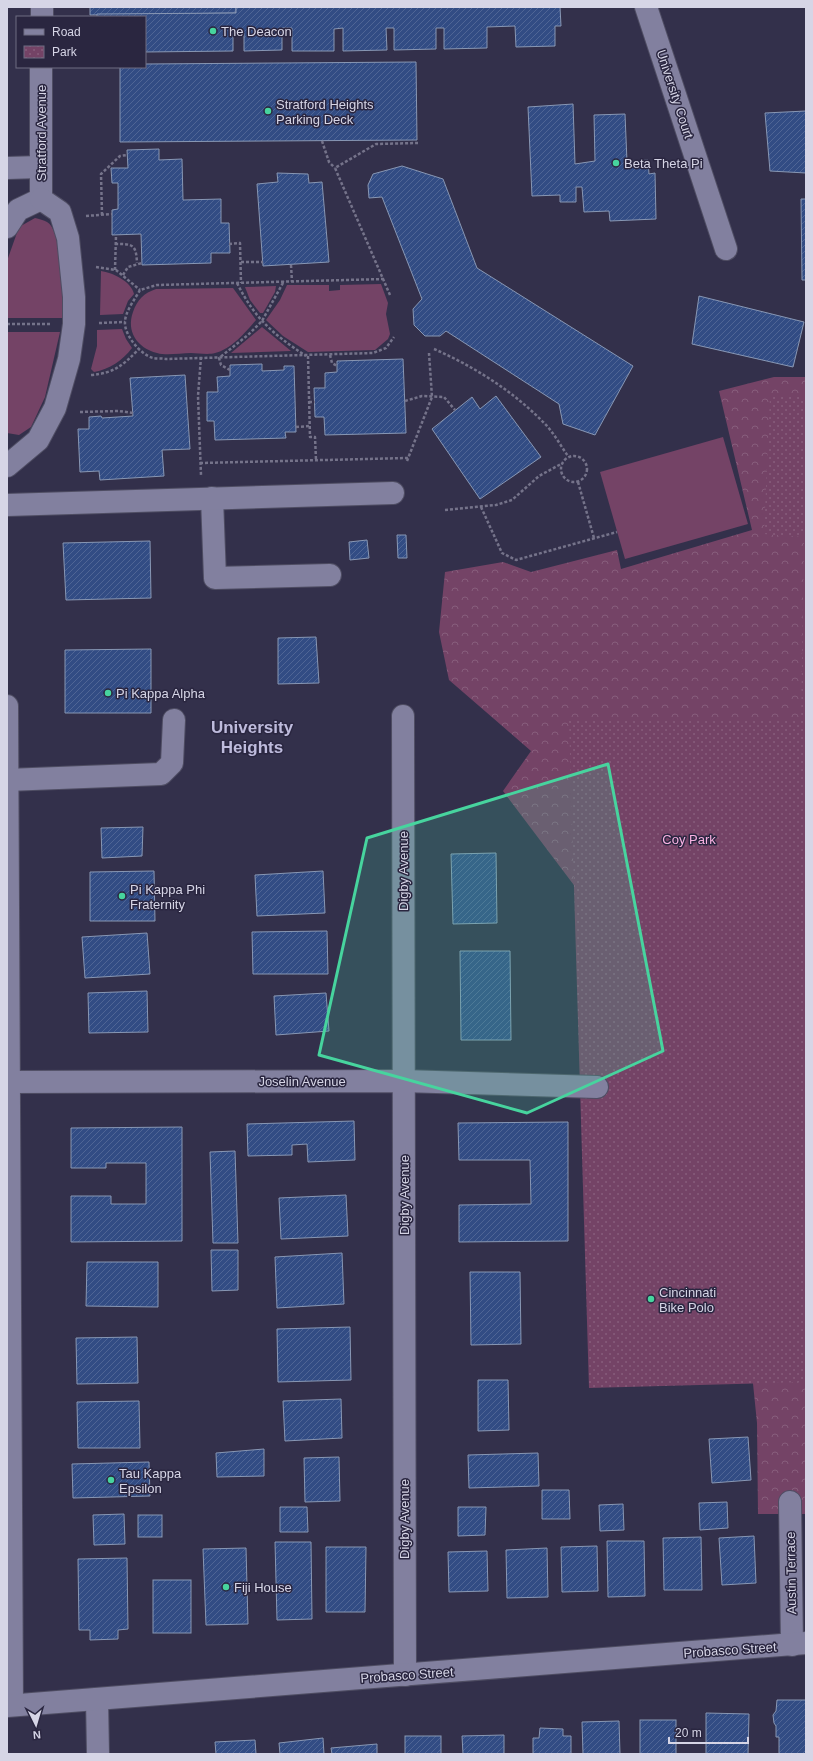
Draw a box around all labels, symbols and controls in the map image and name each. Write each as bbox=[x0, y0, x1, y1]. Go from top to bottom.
legend bbox=[16, 16, 146, 68]
place label: The Deacon bbox=[221, 24, 292, 39]
text: Road bbox=[52, 25, 81, 39]
marker: The Deacon bbox=[208, 26, 218, 36]
text: Park bbox=[52, 45, 78, 59]
street label: University Court bbox=[654, 48, 697, 141]
street label: Stratford Avenue bbox=[34, 85, 49, 181]
place label: Stratford Heights Parking Deck bbox=[276, 97, 374, 127]
marker: Stratford Heights Parking Deck bbox=[263, 106, 273, 116]
place label: Beta Theta Pi bbox=[624, 156, 703, 171]
marker: Beta Theta Pi bbox=[611, 158, 621, 168]
place label: Pi Kappa Alpha bbox=[116, 686, 206, 701]
marker: Pi Kappa Alpha bbox=[103, 688, 113, 698]
district label: University Heights bbox=[211, 718, 294, 757]
street label: Digby Avenue bbox=[396, 831, 411, 911]
park label: Coy Park bbox=[662, 832, 716, 847]
place label: Pi Kappa Phi Fraternity bbox=[130, 882, 205, 912]
marker: Pi Kappa Phi Fraternity bbox=[117, 891, 127, 901]
street label: Joselin Avenue bbox=[258, 1074, 346, 1089]
street label: Digby Avenue bbox=[397, 1155, 412, 1235]
place label: Cincinnati Bike Polo bbox=[659, 1285, 716, 1315]
marker: Cincinnati Bike Polo bbox=[646, 1294, 656, 1304]
place label: Tau Kappa Epsilon bbox=[119, 1466, 182, 1496]
marker: Tau Kappa Epsilon bbox=[106, 1475, 116, 1485]
street label: Digby Avenue bbox=[397, 1479, 412, 1559]
street label: Austin Terrace bbox=[783, 1531, 799, 1615]
place label: Fiji House bbox=[234, 1580, 292, 1595]
marker: Fiji House bbox=[221, 1582, 231, 1592]
street label: Probasco Street bbox=[683, 1639, 777, 1661]
street label: Probasco Street bbox=[360, 1664, 454, 1686]
north arrow bbox=[16, 1705, 56, 1745]
scale bar bbox=[669, 1719, 748, 1745]
text: 20 m bbox=[675, 1726, 702, 1740]
text: N bbox=[32, 1729, 41, 1741]

